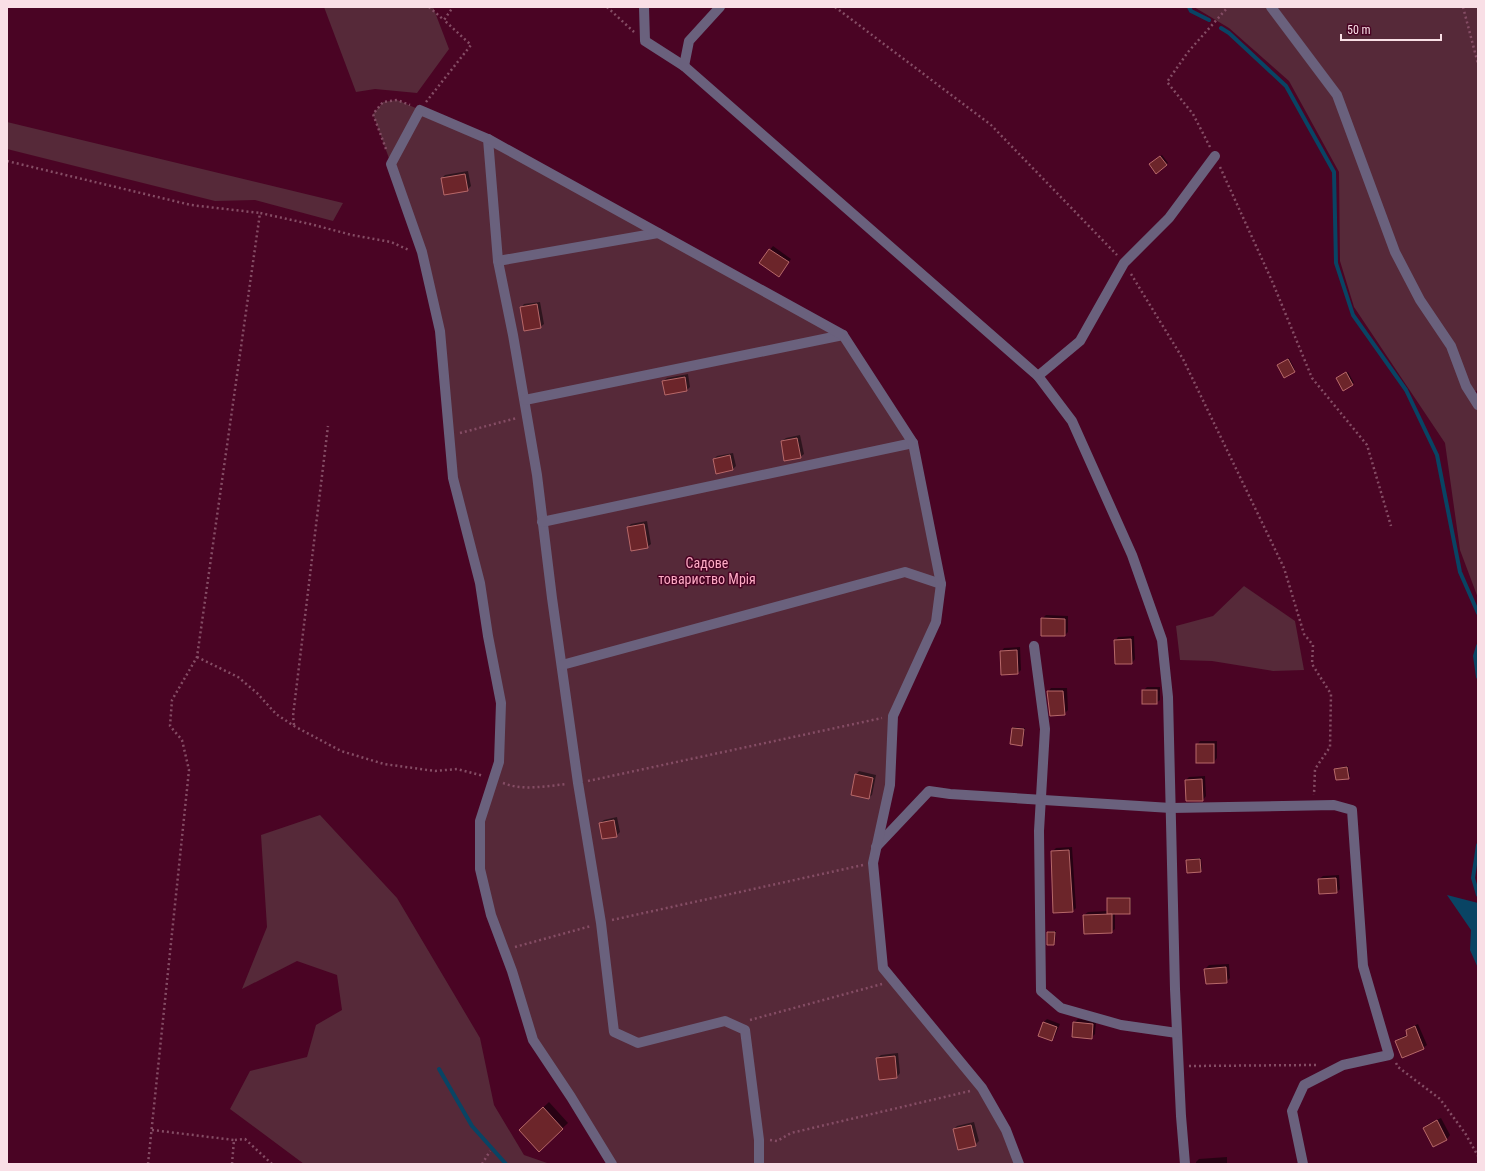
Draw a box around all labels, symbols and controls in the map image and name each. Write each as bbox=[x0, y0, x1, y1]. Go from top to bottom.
scale bar bbox=[1341, 16, 1441, 42]
text: 50 m bbox=[1347, 23, 1371, 37]
park label: Садове товариство Мрія bbox=[658, 555, 756, 587]

